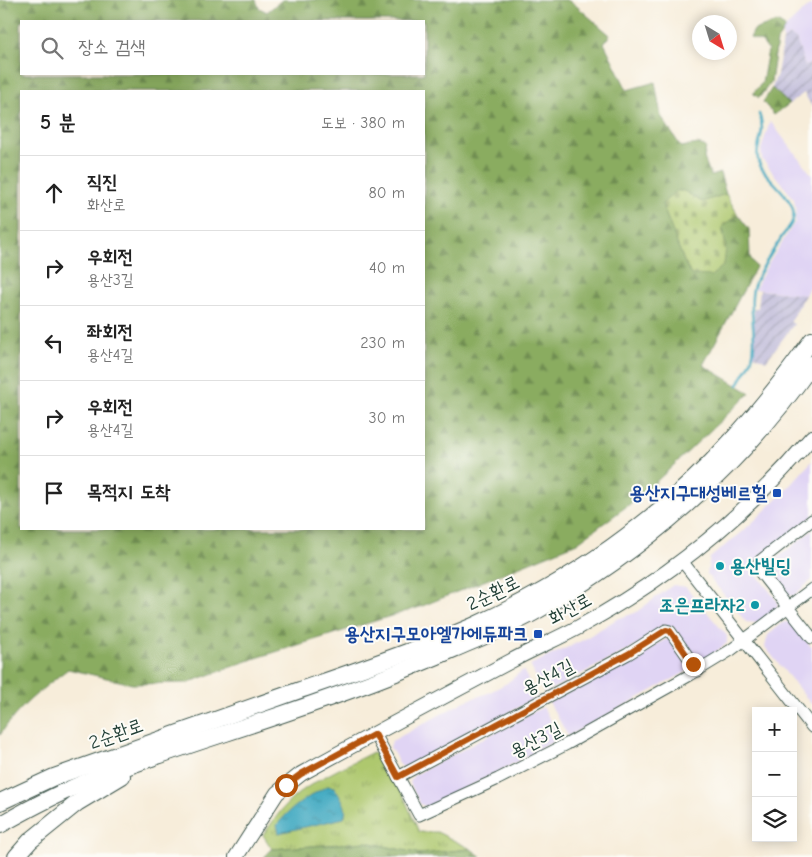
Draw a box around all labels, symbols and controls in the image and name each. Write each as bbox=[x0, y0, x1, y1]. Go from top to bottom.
north arrow bbox=[692, 15, 737, 60]
search box bbox=[20, 20, 425, 75]
icon: search bbox=[38, 34, 66, 62]
text: 장소 검색 bbox=[78, 36, 146, 58]
text: 5 분 bbox=[40, 110, 76, 134]
text: 도보 · 380 m bbox=[321, 114, 405, 132]
text: 직진 bbox=[87, 171, 118, 193]
icon: ahead bbox=[40, 179, 68, 207]
text: 80 m bbox=[368, 184, 405, 202]
text: 화산로 bbox=[87, 196, 126, 214]
text: 우회전 bbox=[87, 246, 133, 268]
icon: right bbox=[40, 254, 68, 282]
text: 40 m bbox=[369, 259, 405, 277]
text: 용산3길 bbox=[87, 271, 134, 289]
text: 좌회전 bbox=[87, 321, 133, 343]
icon: left bbox=[40, 329, 68, 357]
text: 230 m bbox=[360, 334, 405, 352]
text: 용산4길 bbox=[87, 346, 133, 364]
text: 우회전 bbox=[87, 396, 133, 418]
icon: right bbox=[40, 404, 68, 432]
text: 30 m bbox=[369, 409, 405, 427]
text: 용산4길 bbox=[87, 421, 133, 439]
icon: arrive bbox=[40, 479, 68, 507]
text: 목적지 도착 bbox=[87, 481, 170, 503]
place label: 용산지구대성베르힐 bbox=[629, 482, 768, 504]
marker: 용산지구대성베르힐 bbox=[771, 487, 783, 499]
place label: 용산빌딩 bbox=[730, 555, 791, 577]
marker: 용산빌딩 bbox=[714, 560, 726, 572]
street label: 2순환로 bbox=[463, 571, 523, 615]
street label: 화산로 bbox=[545, 588, 595, 630]
place label: 조은프라자2 bbox=[659, 594, 745, 616]
marker: 조은프라자2 bbox=[749, 599, 761, 611]
place label: 용산지구모아엘가에듀파크 bbox=[345, 623, 528, 645]
marker: 용산지구모아엘가에듀파크 bbox=[532, 628, 544, 640]
route end bbox=[682, 653, 705, 676]
street label: 용산4길 bbox=[519, 654, 577, 700]
map controls bbox=[752, 707, 797, 842]
button: + bbox=[752, 707, 797, 752]
street label: 2순환로 bbox=[86, 714, 146, 754]
street label: 용산3길 bbox=[506, 717, 566, 763]
button: − bbox=[752, 752, 797, 797]
route start bbox=[275, 774, 298, 797]
button: layers bbox=[752, 797, 797, 842]

